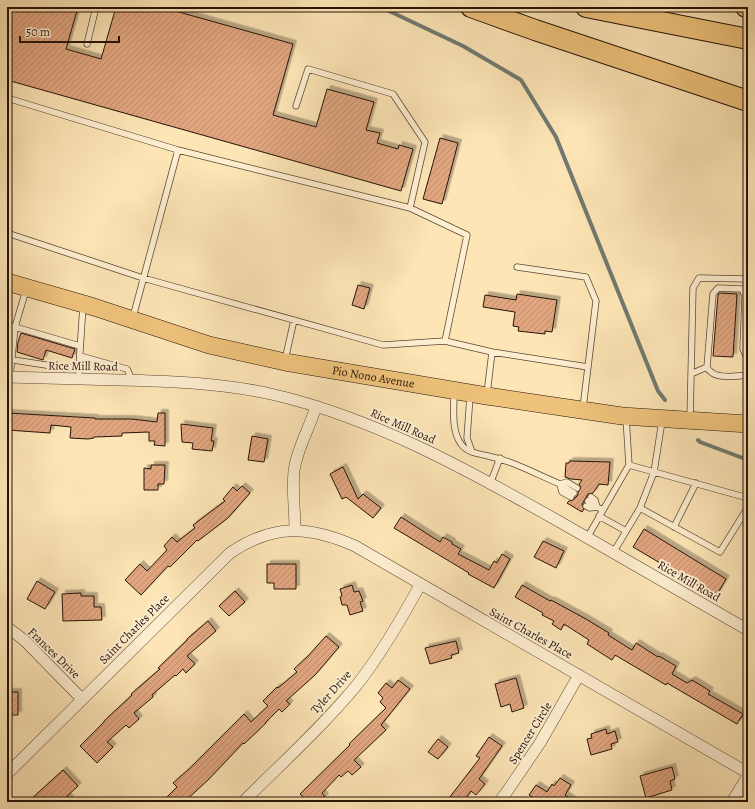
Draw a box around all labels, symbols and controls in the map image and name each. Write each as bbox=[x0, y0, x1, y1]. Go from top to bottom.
scale bar bbox=[20, 18, 119, 44]
text: 50 m bbox=[26, 24, 50, 40]
street label: Rice Mill Road bbox=[48, 357, 119, 375]
street label: Pio Nono Avenue bbox=[331, 362, 416, 392]
street label: Rice Mill Road bbox=[368, 404, 439, 448]
street label: Rice Mill Road bbox=[655, 557, 724, 606]
street label: Saint Charles Place bbox=[95, 590, 173, 668]
street label: Saint Charles Place bbox=[486, 603, 576, 663]
street label: Frances Drive bbox=[24, 624, 84, 682]
street label: Tyler Drive bbox=[307, 667, 355, 717]
street label: Spencer Circle bbox=[505, 699, 555, 767]

